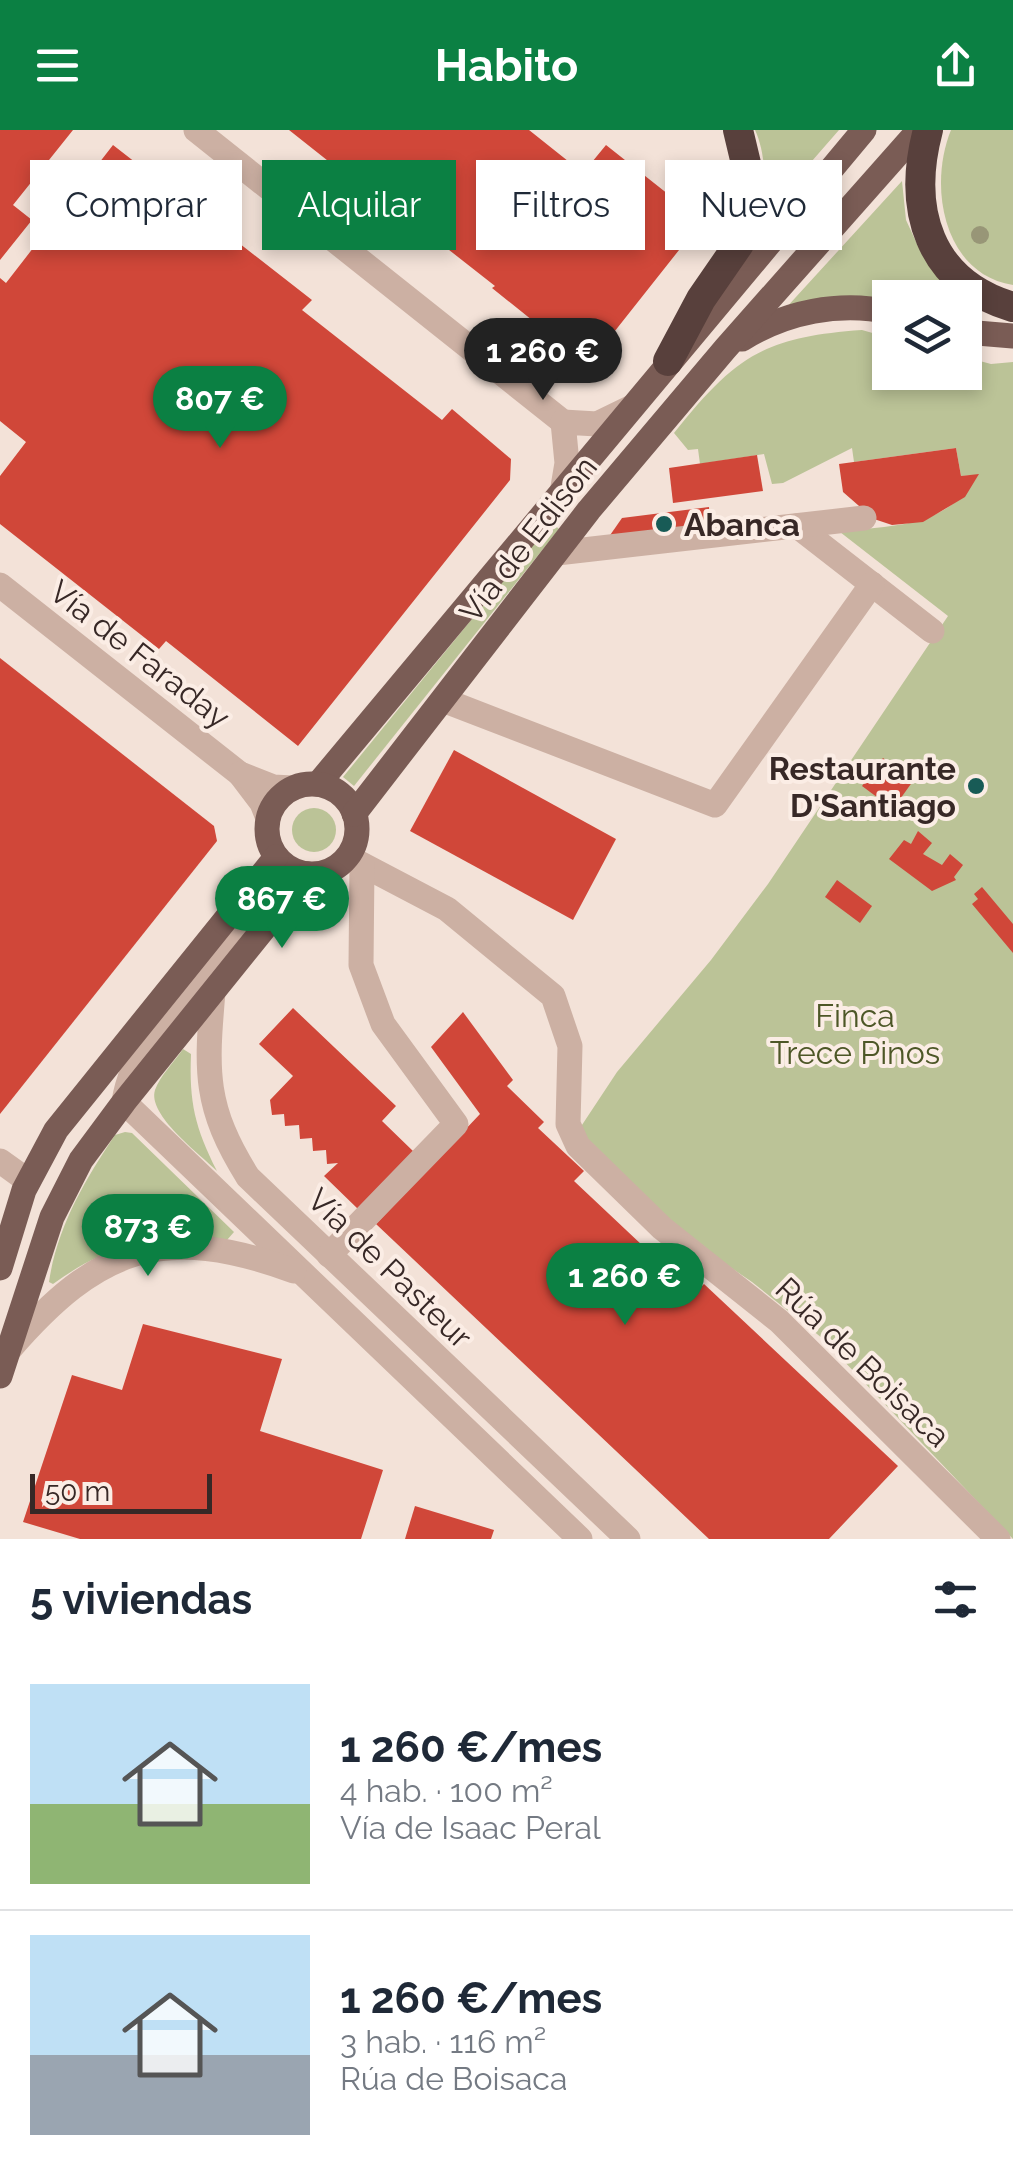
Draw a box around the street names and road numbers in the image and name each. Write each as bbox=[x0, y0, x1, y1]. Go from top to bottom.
street label: Vía de Edison bbox=[452, 449, 604, 629]
street label: Vía de Faraday bbox=[43, 572, 237, 736]
street label: Vía de Pasteur bbox=[300, 1181, 480, 1355]
street label: Rúa de Boisaca bbox=[768, 1270, 958, 1454]

